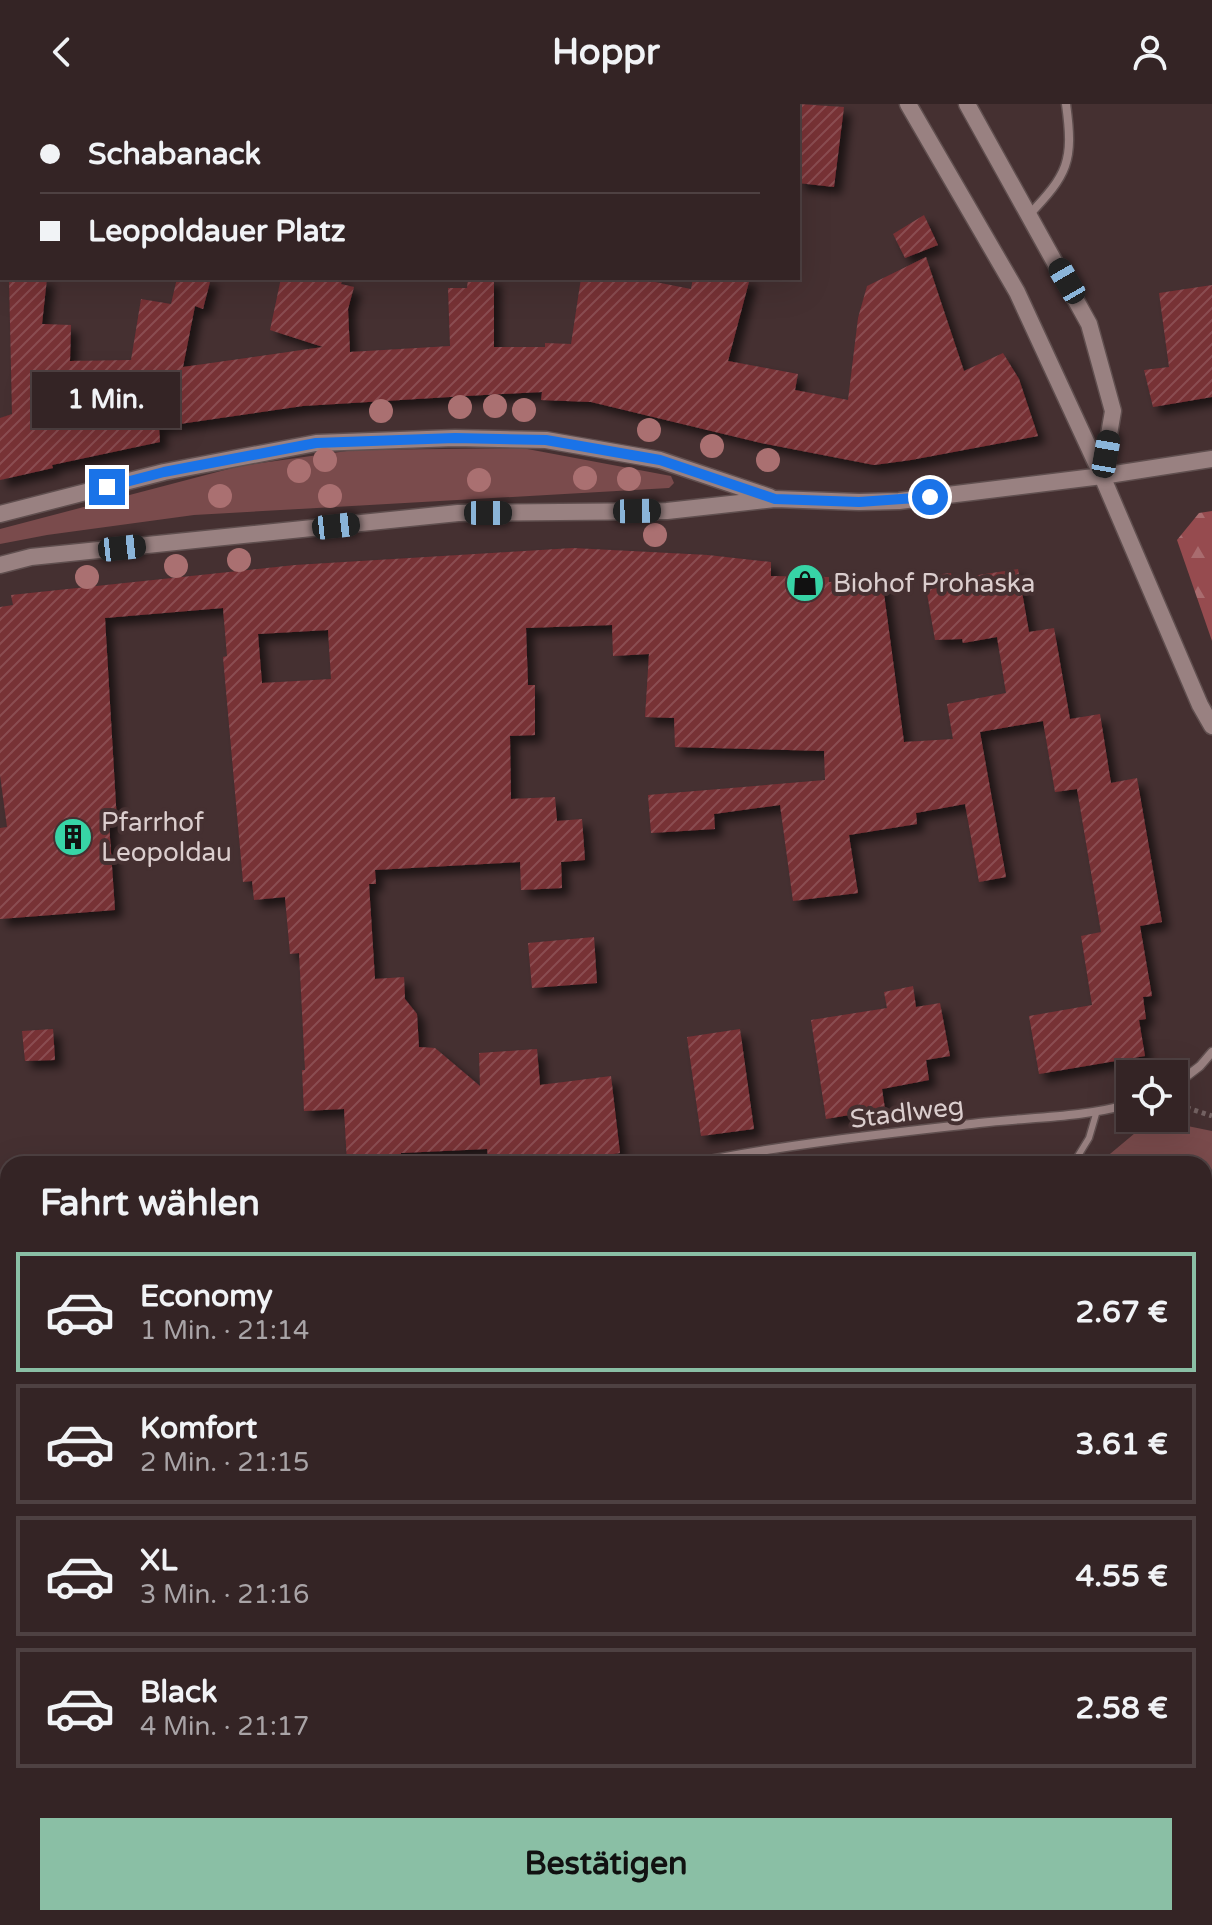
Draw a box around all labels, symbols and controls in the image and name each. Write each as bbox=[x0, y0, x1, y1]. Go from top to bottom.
icon: back bbox=[40, 30, 84, 74]
icon: person bbox=[1128, 30, 1172, 74]
text: Hoppr bbox=[552, 31, 660, 74]
text: Schabanack bbox=[88, 136, 261, 173]
text: Leopoldauer Platz bbox=[88, 213, 346, 250]
car bbox=[1045, 254, 1089, 308]
callout: 1 Min. bbox=[33, 371, 181, 427]
text: 1 Min. bbox=[67, 384, 145, 415]
car bbox=[1090, 428, 1122, 480]
route end bbox=[89, 469, 125, 505]
route start bbox=[912, 479, 948, 515]
car bbox=[613, 499, 661, 523]
car bbox=[464, 501, 512, 525]
car bbox=[311, 512, 361, 540]
car bbox=[97, 534, 147, 562]
shop icon: Biohof Prohaska bbox=[784, 562, 826, 604]
place label: Biohof Prohaska bbox=[833, 568, 1035, 599]
place label: Pfarrhof Leopoldau bbox=[101, 807, 232, 868]
building icon: Pfarrhof Leopoldau bbox=[52, 816, 94, 858]
map controls bbox=[1116, 1060, 1188, 1132]
button: locate bbox=[1116, 1060, 1188, 1132]
street label: Stadlweg bbox=[848, 1090, 966, 1135]
text: Fahrt wählen bbox=[40, 1182, 260, 1225]
icon: car bbox=[44, 1276, 116, 1348]
text: Economy bbox=[140, 1278, 273, 1315]
text: 2.67 € bbox=[1075, 1294, 1168, 1331]
text: 1 Min. · 21:14 bbox=[140, 1315, 309, 1346]
icon: car bbox=[44, 1408, 116, 1480]
text: Komfort bbox=[140, 1410, 257, 1447]
text: 3.61 € bbox=[1075, 1426, 1168, 1463]
text: 2 Min. · 21:15 bbox=[140, 1447, 309, 1478]
icon: car bbox=[44, 1540, 116, 1612]
text: XL bbox=[140, 1542, 177, 1579]
text: 4.55 € bbox=[1075, 1558, 1168, 1595]
text: 3 Min. · 21:16 bbox=[140, 1579, 309, 1610]
icon: car bbox=[44, 1672, 116, 1744]
text: Black bbox=[140, 1674, 217, 1711]
text: 2.58 € bbox=[1075, 1690, 1168, 1727]
text: 4 Min. · 21:17 bbox=[140, 1711, 309, 1742]
button: Bestätigen bbox=[40, 1818, 1172, 1910]

